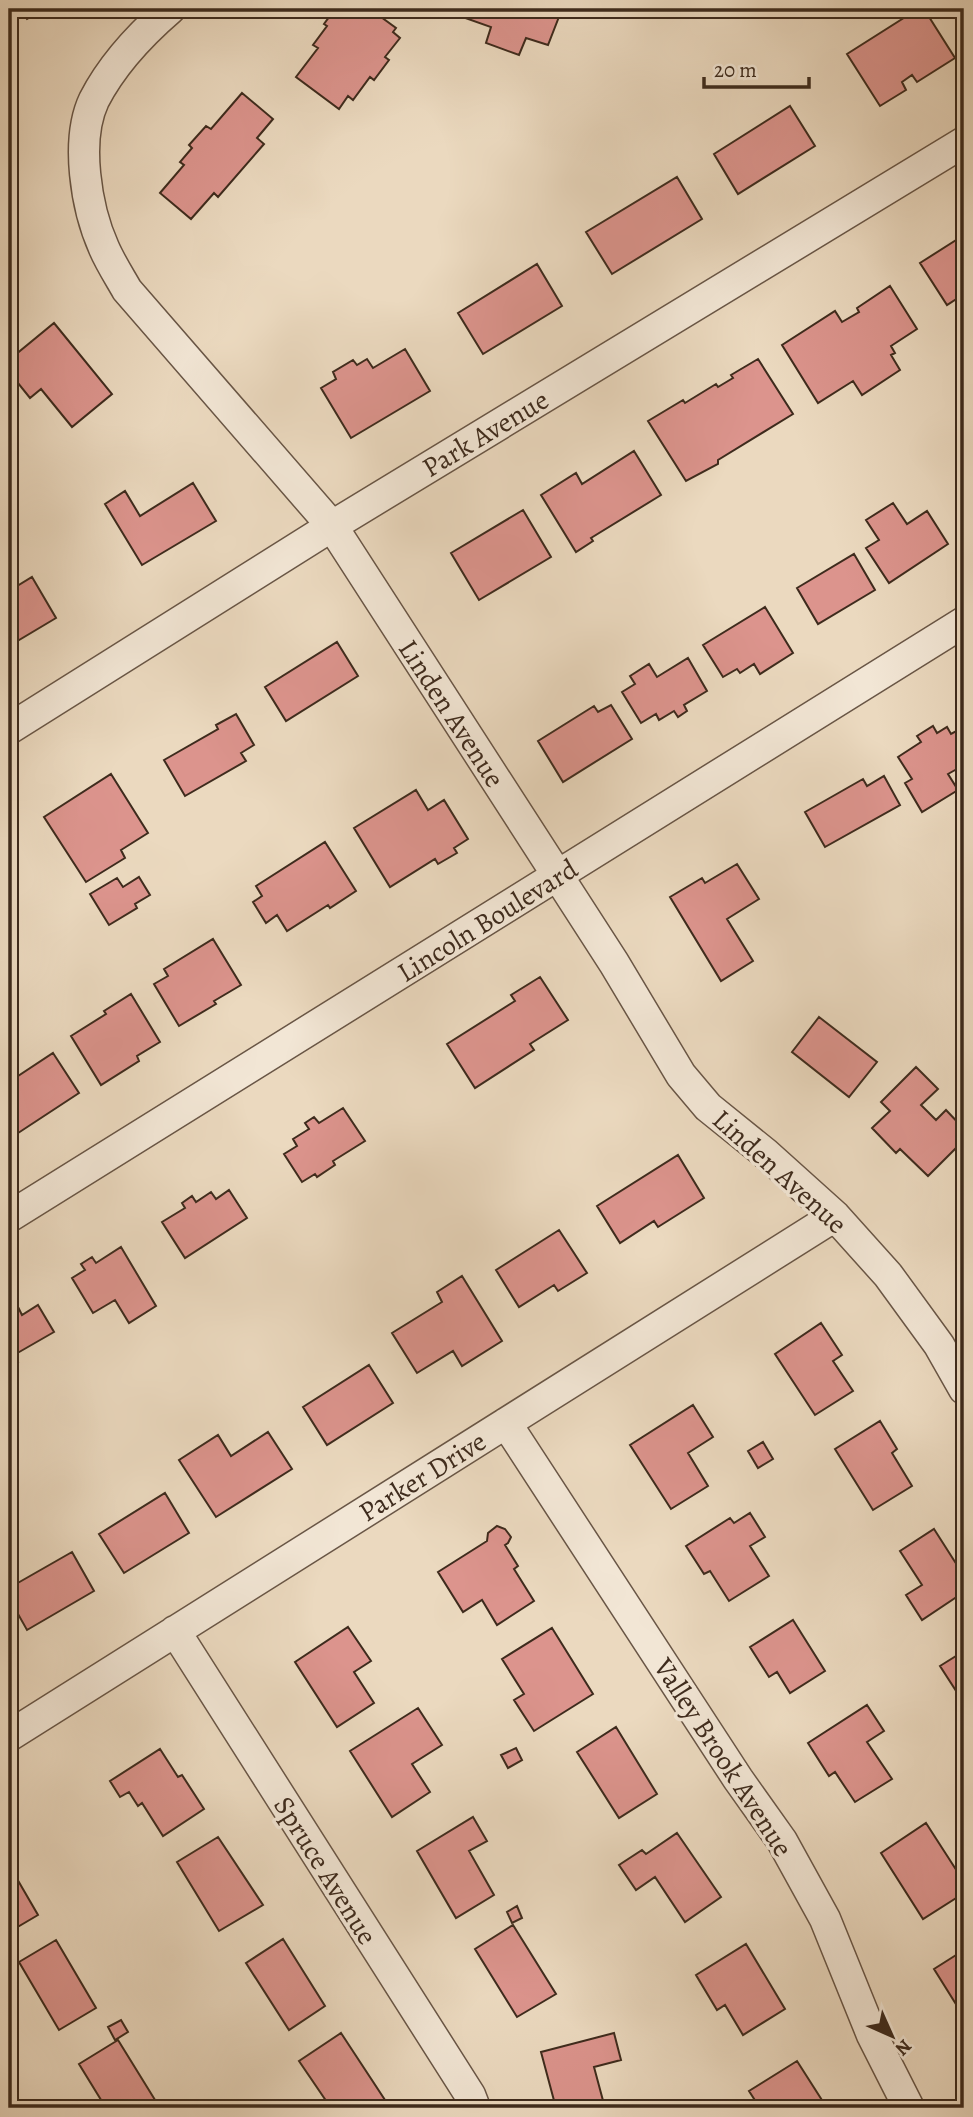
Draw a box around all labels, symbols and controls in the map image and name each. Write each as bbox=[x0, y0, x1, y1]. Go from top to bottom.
scale bar bbox=[704, 46, 808, 90]
text: 20 m bbox=[714, 56, 757, 84]
street label: Park Avenue bbox=[415, 381, 556, 487]
street label: Linden Avenue bbox=[389, 632, 513, 795]
street label: Lincoln Boulevard bbox=[390, 850, 586, 992]
street label: Linden Avenue bbox=[704, 1101, 855, 1243]
street label: Parker Drive bbox=[352, 1423, 494, 1531]
street label: Valley Brook Avenue bbox=[644, 1650, 802, 1864]
street label: Spruce Avenue bbox=[264, 1789, 386, 1952]
north arrow bbox=[858, 2002, 928, 2072]
text: N bbox=[889, 2033, 917, 2062]

